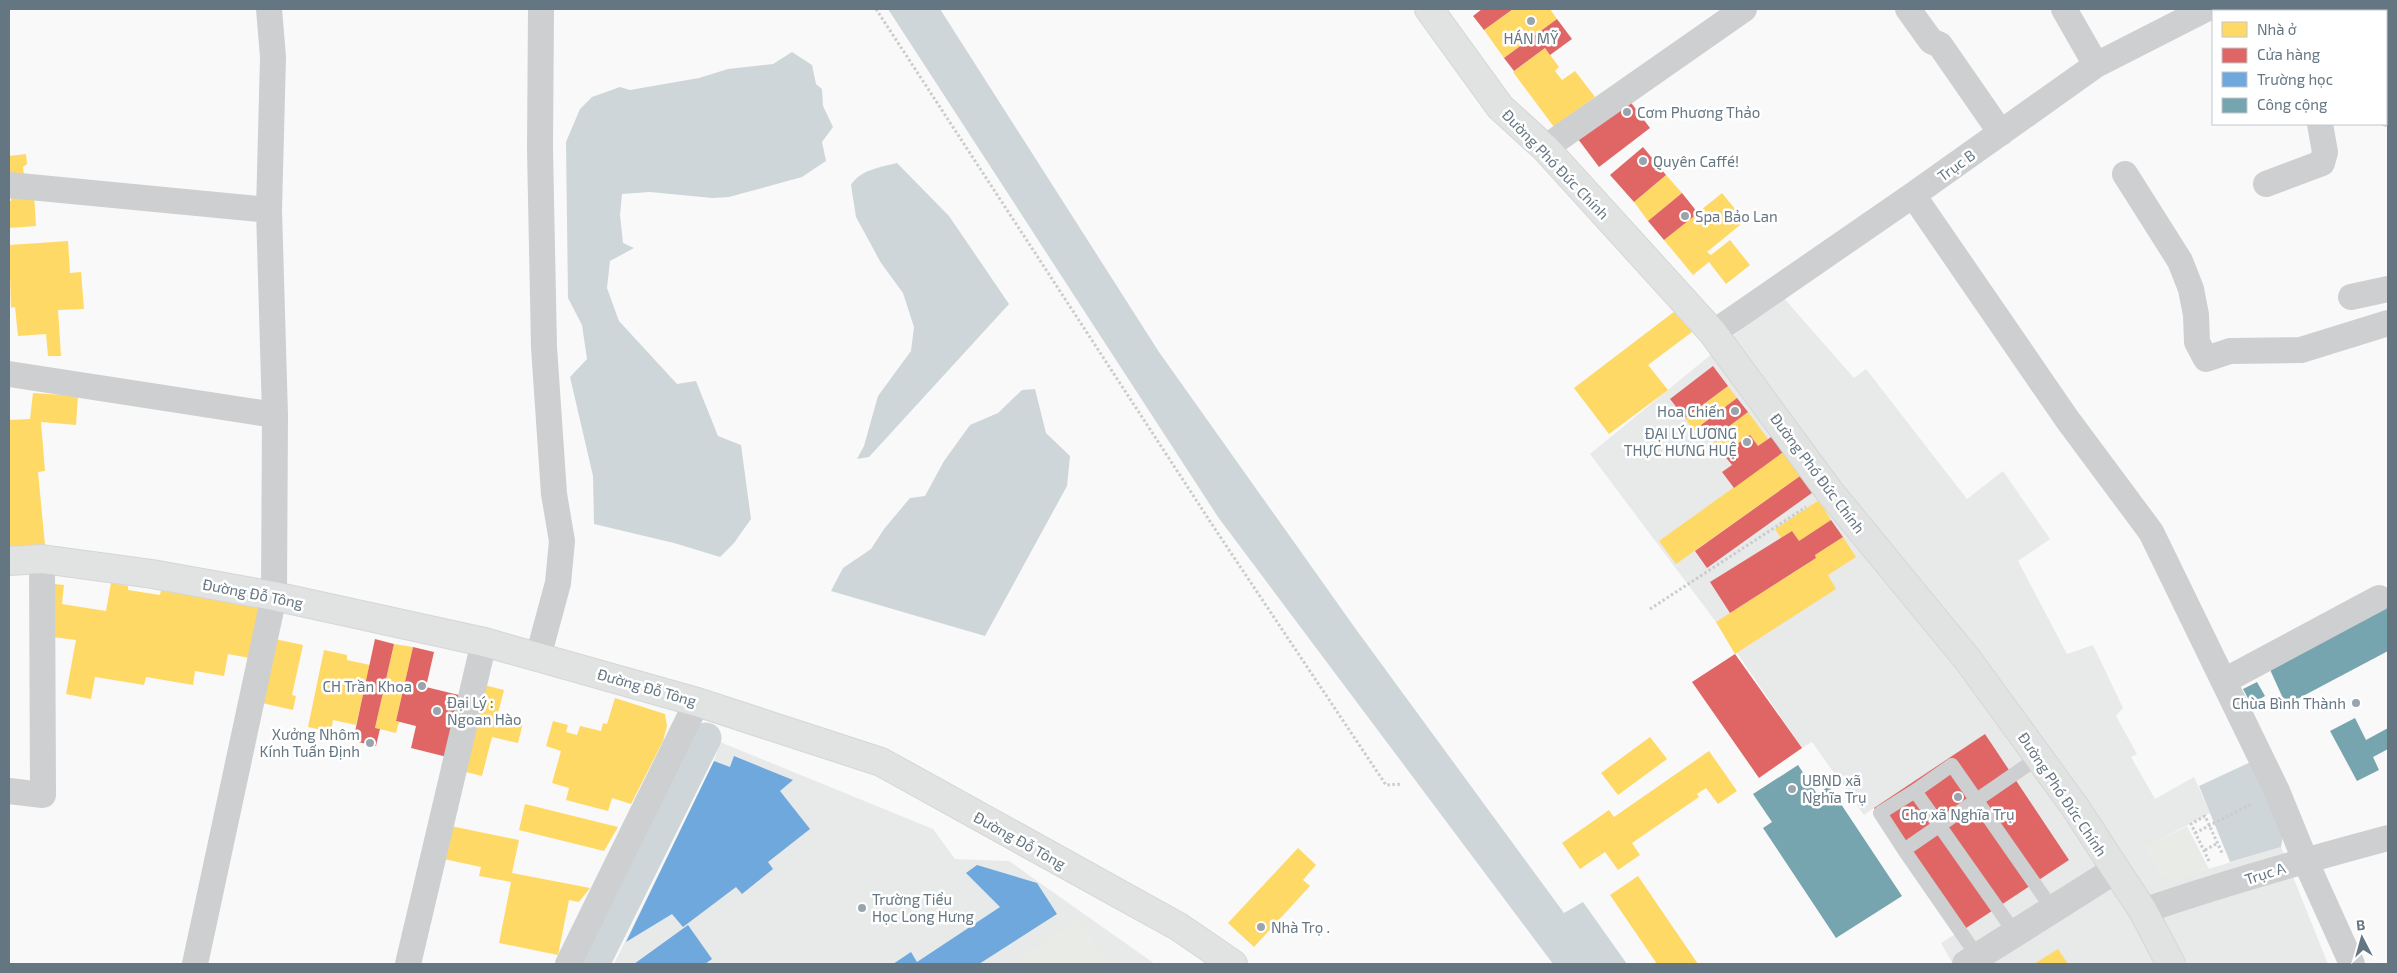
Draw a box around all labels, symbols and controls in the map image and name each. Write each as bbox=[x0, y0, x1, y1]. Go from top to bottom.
legend bbox=[2212, 10, 2387, 125]
marker: HÁN MỸ bbox=[1525, 15, 1537, 27]
text: Nhà ở bbox=[2257, 20, 2297, 38]
place label: HÁN MỸ bbox=[1504, 29, 1559, 47]
text: Cửa hàng bbox=[2257, 45, 2321, 63]
text: Trường học bbox=[2257, 70, 2333, 88]
text: Công cộng bbox=[2257, 95, 2328, 113]
place label: Cơm Phương Thảo bbox=[1637, 103, 1760, 121]
street label: Đường Phó Đức Chính bbox=[1499, 105, 1613, 223]
marker: Cơm Phương Thảo bbox=[1621, 106, 1633, 118]
street label: Trục B bbox=[1934, 145, 1978, 185]
place label: Quyên Caffé! bbox=[1653, 152, 1739, 171]
marker: Quyên Caffé! bbox=[1637, 155, 1649, 167]
place label: Spa Bảo Lan bbox=[1695, 207, 1778, 225]
marker: Spa Bảo Lan bbox=[1679, 210, 1691, 222]
place label: Hoa Chiến bbox=[1657, 402, 1725, 420]
marker: Hoa Chiến bbox=[1729, 405, 1741, 417]
street label: Đường Phó Đức Chính bbox=[1767, 409, 1869, 537]
place label: ĐẠI LÝ LƯƠNG THỰC HƯNG HUỆ bbox=[1624, 424, 1737, 459]
marker: ĐẠI LÝ LƯƠNG THỰC HƯNG HUỆ bbox=[1741, 436, 1753, 448]
street label: Đường Đỗ Tông bbox=[201, 574, 306, 612]
street label: Đường Đỗ Tông bbox=[595, 664, 699, 710]
place label: CH Trần Khoa bbox=[322, 677, 412, 695]
marker: CH Trần Khoa bbox=[416, 680, 428, 692]
place label: Đại Lý : Ngoan Hào bbox=[447, 693, 521, 728]
place label: Chùa Bình Thành bbox=[2232, 694, 2346, 712]
marker: Chùa Bình Thành bbox=[2350, 697, 2362, 709]
marker: Đại Lý : Ngoan Hào bbox=[431, 705, 443, 717]
place label: Xưởng Nhôm Kính Tuấn Định bbox=[260, 725, 360, 760]
street label: Đường Phó Đức Chính bbox=[2015, 729, 2111, 859]
marker: Xưởng Nhôm Kính Tuấn Định bbox=[364, 737, 376, 749]
place label: UBND xã Nghĩa Trụ bbox=[1802, 771, 1867, 806]
marker: UBND xã Nghĩa Trụ bbox=[1786, 783, 1798, 795]
marker: Chợ xã Nghĩa Trụ bbox=[1952, 791, 1964, 803]
place label: Chợ xã Nghĩa Trụ bbox=[1901, 805, 2015, 823]
street label: Đường Đỗ Tông bbox=[971, 807, 1070, 873]
street label: Trục A bbox=[2242, 858, 2288, 888]
place label: Trường Tiểu Học Long Hưng bbox=[872, 890, 975, 925]
marker: Trường Tiểu Học Long Hưng bbox=[856, 902, 868, 914]
north arrow bbox=[2337, 913, 2387, 963]
text: B bbox=[2355, 916, 2366, 933]
place label: Nhà Trọ . bbox=[1271, 918, 1330, 936]
marker: Nhà Trọ . bbox=[1255, 921, 1267, 933]

